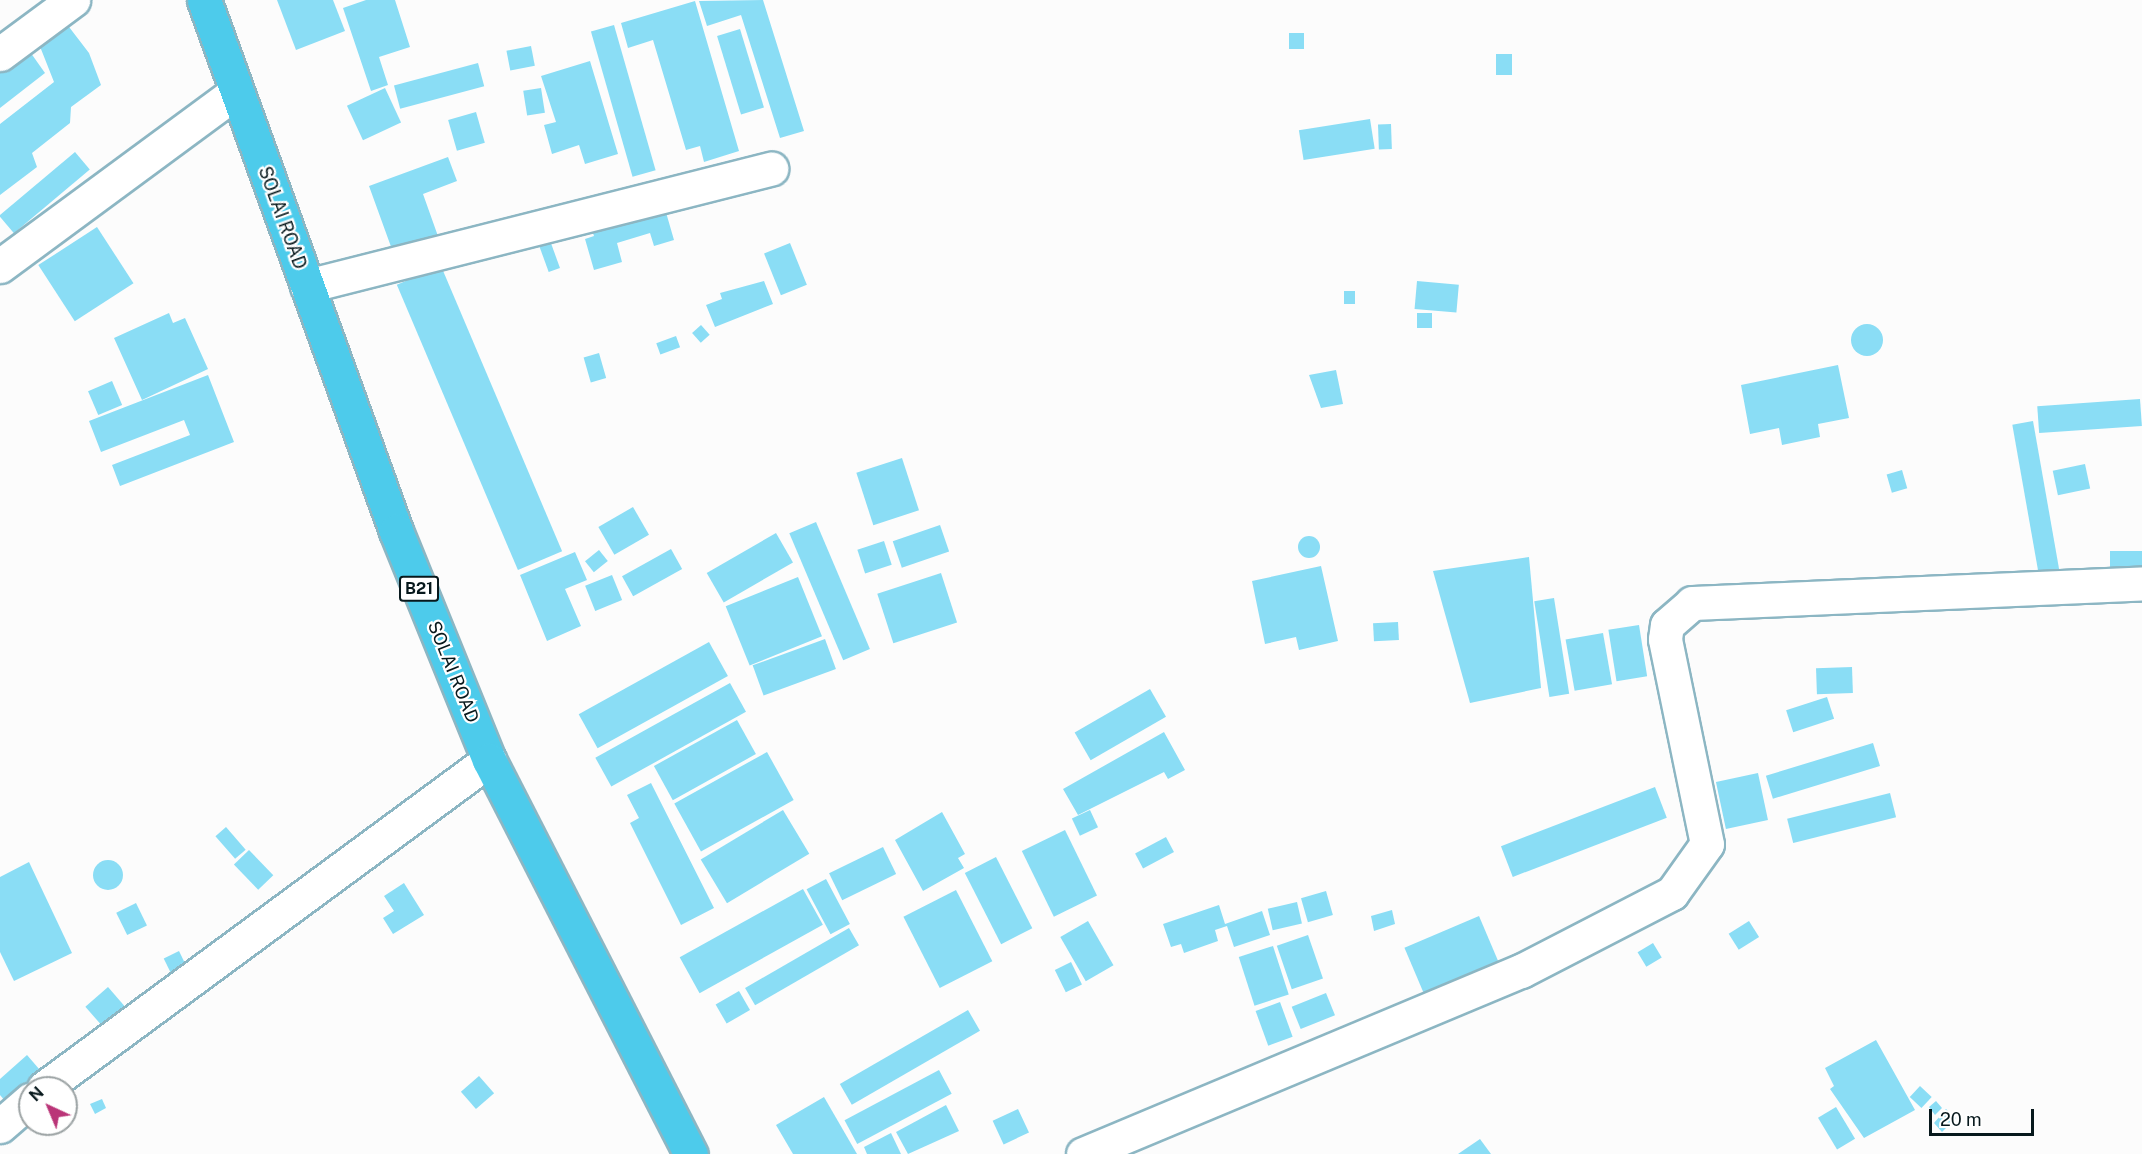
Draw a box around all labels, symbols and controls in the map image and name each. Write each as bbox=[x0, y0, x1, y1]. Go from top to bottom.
street label: SOLAI ROAD bbox=[253, 164, 311, 272]
road number: B21 bbox=[398, 576, 440, 602]
street label: SOLAI ROAD bbox=[423, 618, 483, 726]
north arrow bbox=[18, 1076, 78, 1136]
text: N bbox=[25, 1083, 48, 1105]
scale bar bbox=[1932, 1097, 2037, 1135]
text: 20 m bbox=[1940, 1109, 1982, 1130]

